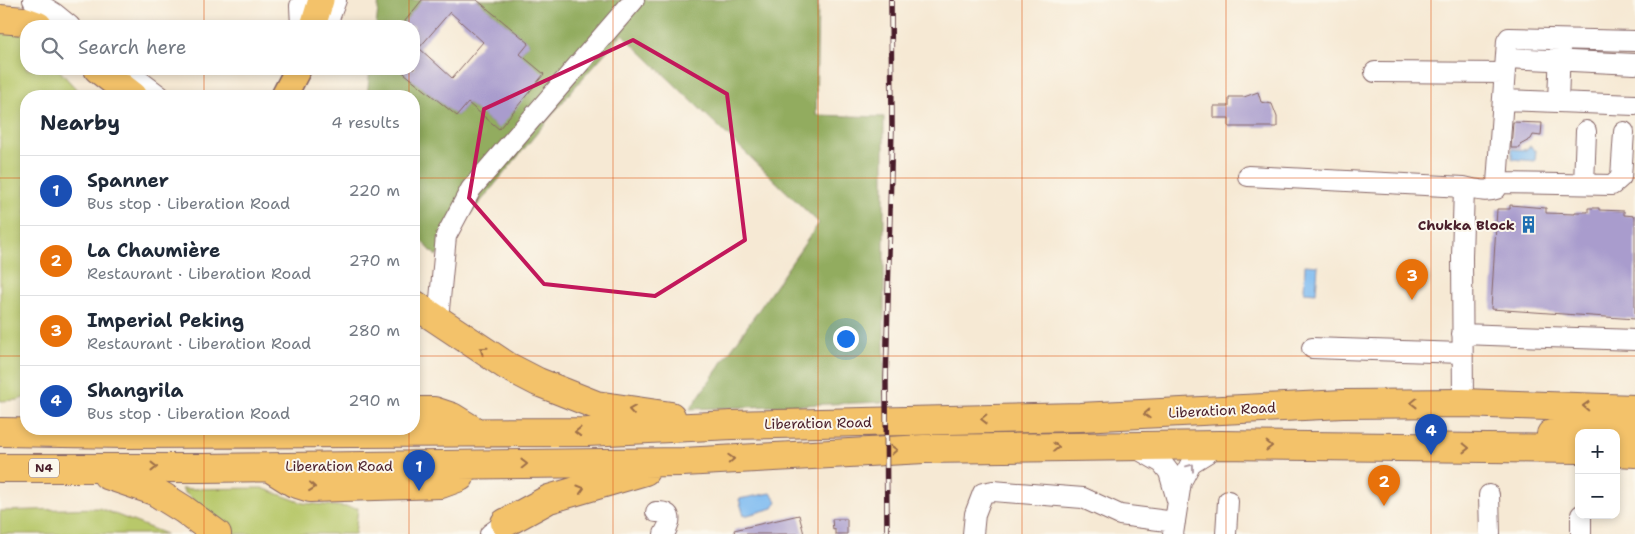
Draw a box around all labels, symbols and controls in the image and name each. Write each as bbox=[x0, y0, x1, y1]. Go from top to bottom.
search box bbox=[20, 20, 420, 75]
icon: search bbox=[38, 34, 66, 62]
text: Search here bbox=[78, 35, 187, 60]
text: Nearby bbox=[40, 109, 120, 137]
text: 4 results bbox=[331, 112, 400, 133]
text: Spanner bbox=[87, 168, 169, 193]
text: 1 bbox=[52, 180, 60, 201]
text: 220 m bbox=[348, 180, 400, 201]
text: Bus stop · Liberation Road bbox=[87, 193, 290, 214]
building icon: Chukka Block bbox=[1519, 215, 1539, 235]
place label: Chukka Block bbox=[1418, 216, 1515, 234]
text: La Chaumière bbox=[87, 238, 220, 263]
text: 2 bbox=[50, 250, 62, 271]
text: 270 m bbox=[349, 250, 400, 271]
pin: 3 bbox=[1396, 259, 1428, 300]
text: Restaurant · Liberation Road bbox=[87, 263, 311, 284]
text: Imperial Peking bbox=[87, 308, 244, 333]
text: 3 bbox=[50, 320, 62, 341]
text: 280 m bbox=[348, 320, 400, 341]
your location bbox=[833, 326, 859, 352]
text: Restaurant · Liberation Road bbox=[87, 333, 311, 354]
one-way arrow bbox=[479, 347, 488, 356]
text: Shangrila bbox=[87, 378, 183, 403]
text: 4 bbox=[50, 390, 62, 411]
text: 290 m bbox=[348, 390, 400, 411]
street label: Liberation Road bbox=[1168, 398, 1276, 422]
one-way arrow bbox=[1410, 398, 1418, 409]
one-way arrow bbox=[1582, 401, 1590, 412]
text: Bus stop · Liberation Road bbox=[87, 403, 290, 424]
one-way arrow bbox=[627, 406, 636, 416]
one-way arrow bbox=[1143, 408, 1151, 419]
street label: Liberation Road bbox=[764, 413, 872, 433]
one-way arrow bbox=[980, 414, 988, 424]
pin: 4 bbox=[1415, 414, 1447, 455]
one-way arrow bbox=[574, 427, 582, 437]
map controls bbox=[1575, 429, 1620, 519]
button: + bbox=[1575, 429, 1620, 474]
one-way arrow bbox=[1266, 441, 1273, 451]
one-way arrow bbox=[1052, 442, 1060, 452]
one-way arrow bbox=[1462, 443, 1470, 453]
one-way arrow bbox=[890, 445, 898, 456]
pin: 1 bbox=[403, 450, 435, 491]
one-way arrow bbox=[728, 453, 736, 464]
street label: Liberation Road bbox=[285, 457, 393, 475]
road number: N4 bbox=[29, 458, 59, 478]
one-way arrow bbox=[521, 459, 529, 470]
one-way arrow bbox=[150, 462, 158, 473]
one-way arrow bbox=[1185, 463, 1194, 473]
pin: 2 bbox=[1368, 465, 1400, 506]
button: − bbox=[1575, 474, 1620, 519]
one-way arrow bbox=[309, 481, 317, 492]
one-way arrow bbox=[576, 485, 584, 495]

